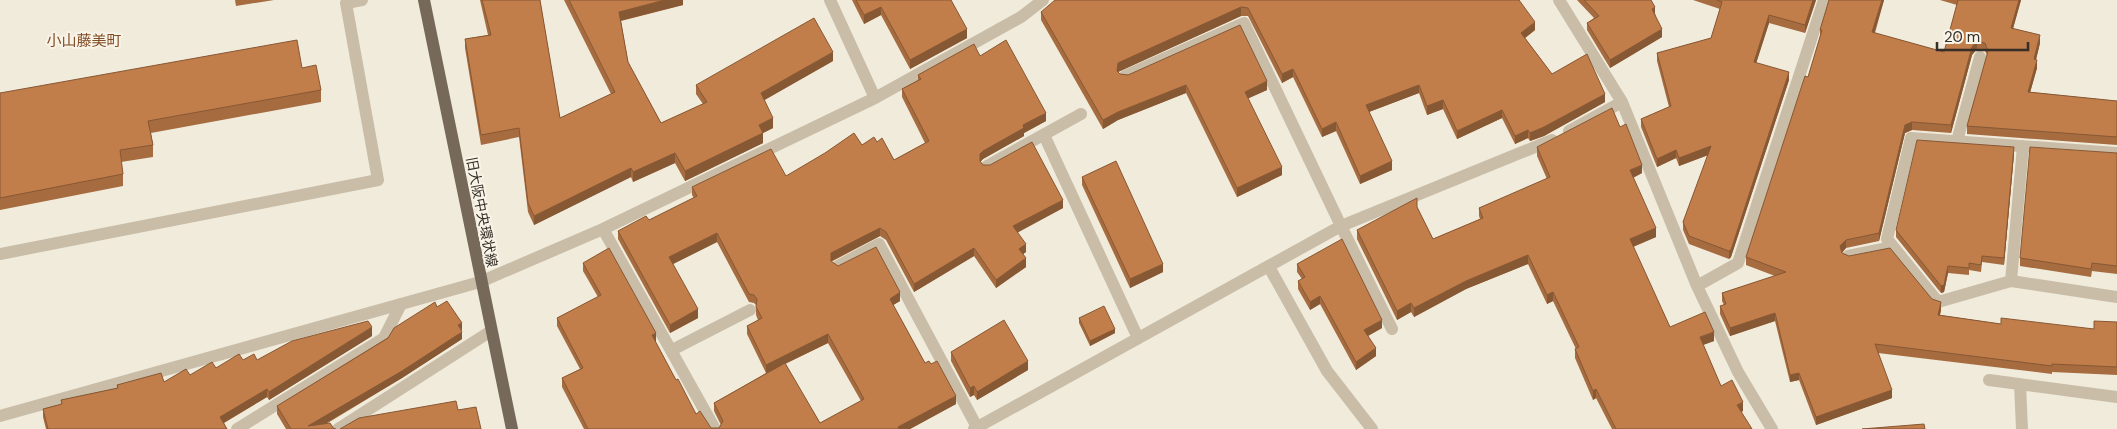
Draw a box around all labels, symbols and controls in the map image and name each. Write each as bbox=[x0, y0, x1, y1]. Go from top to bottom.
scale bar bbox=[1937, 20, 2028, 52]
text: 20 m bbox=[1944, 27, 1980, 47]
district label: 小山藤美町 bbox=[46, 31, 122, 51]
street label: 旧大阪中央環状線 bbox=[462, 155, 502, 269]

